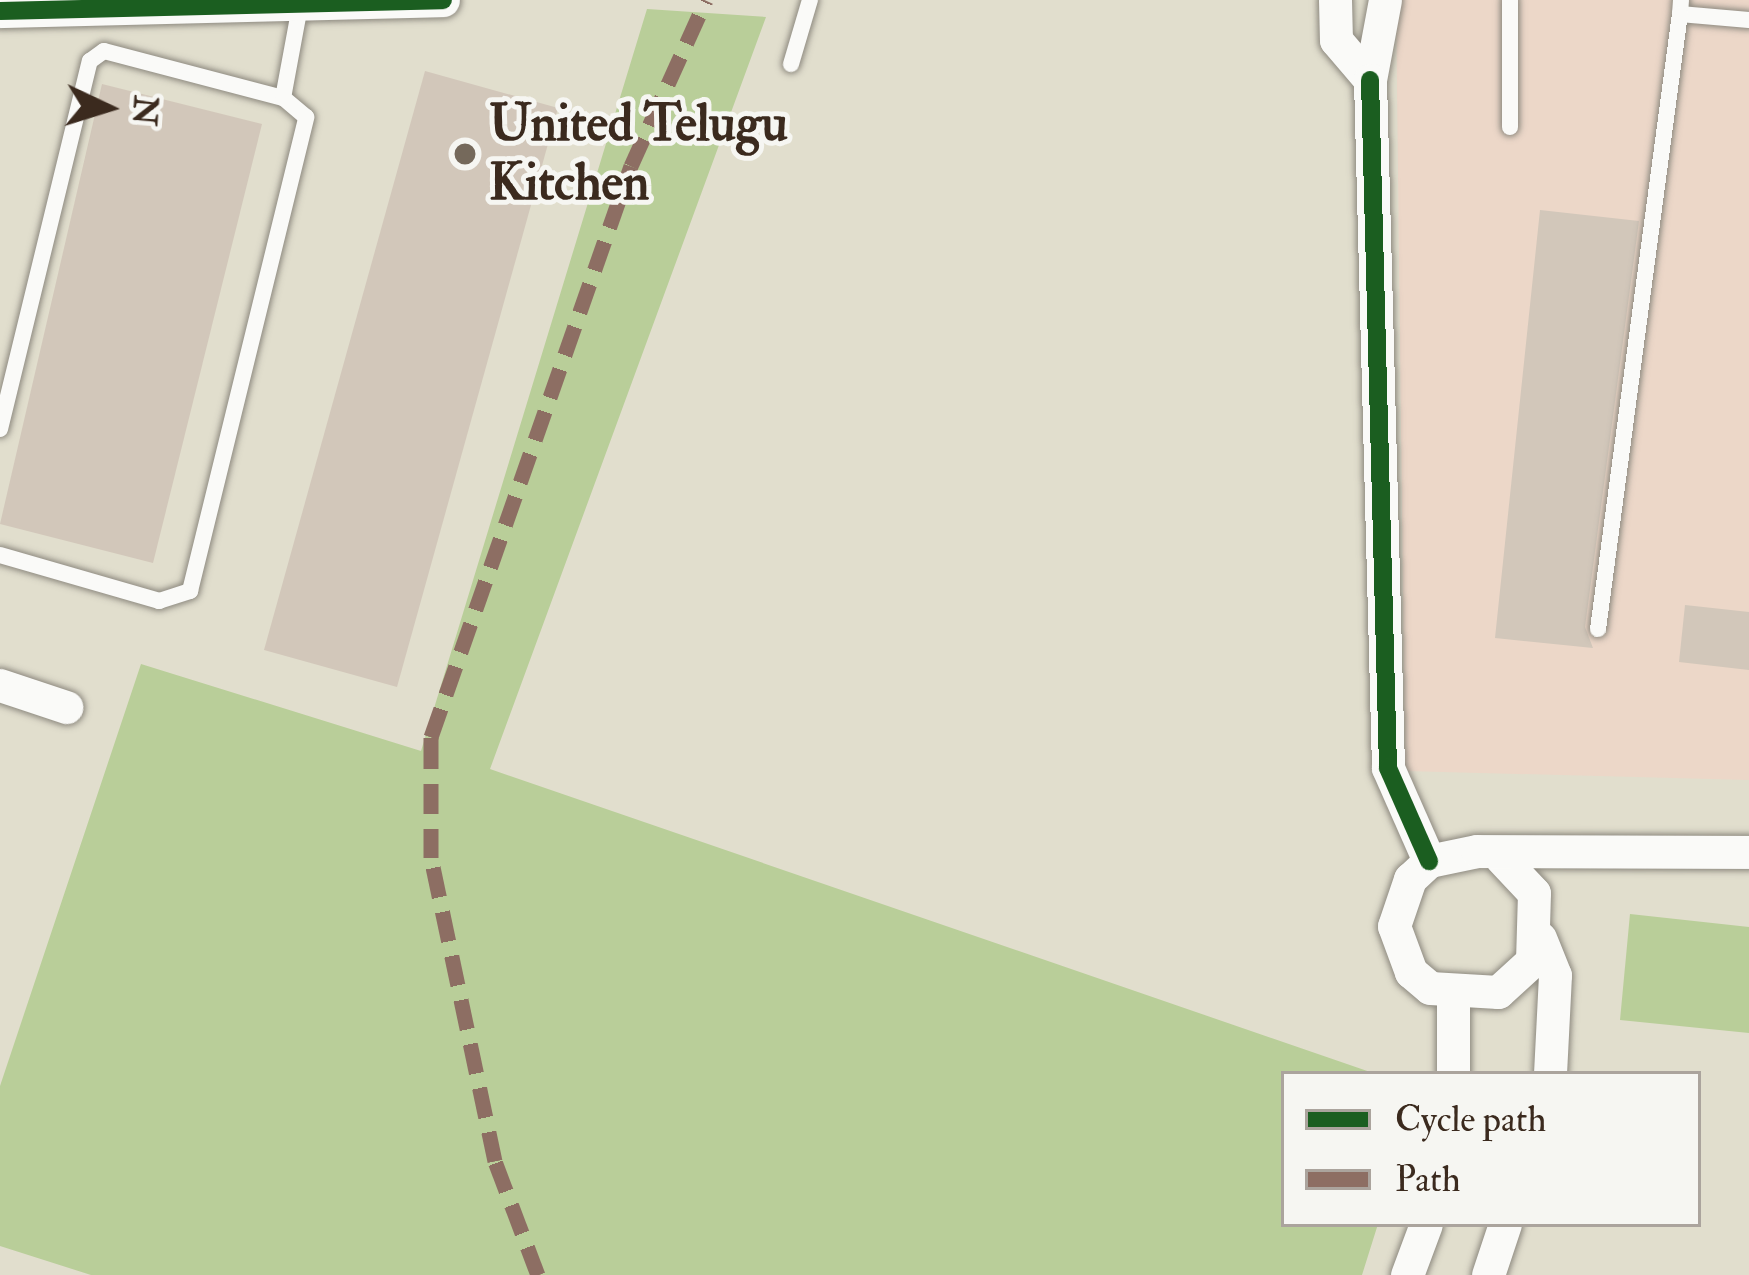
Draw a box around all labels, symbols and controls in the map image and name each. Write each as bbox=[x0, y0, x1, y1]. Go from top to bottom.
north arrow bbox=[48, 48, 168, 168]
text: N bbox=[123, 94, 166, 127]
place label: United Telugu Kitchen bbox=[489, 94, 788, 214]
marker: United Telugu Kitchen bbox=[452, 141, 478, 167]
legend bbox=[1281, 1071, 1701, 1227]
text: Cycle path bbox=[1395, 1097, 1546, 1142]
text: Path bbox=[1395, 1157, 1461, 1202]

